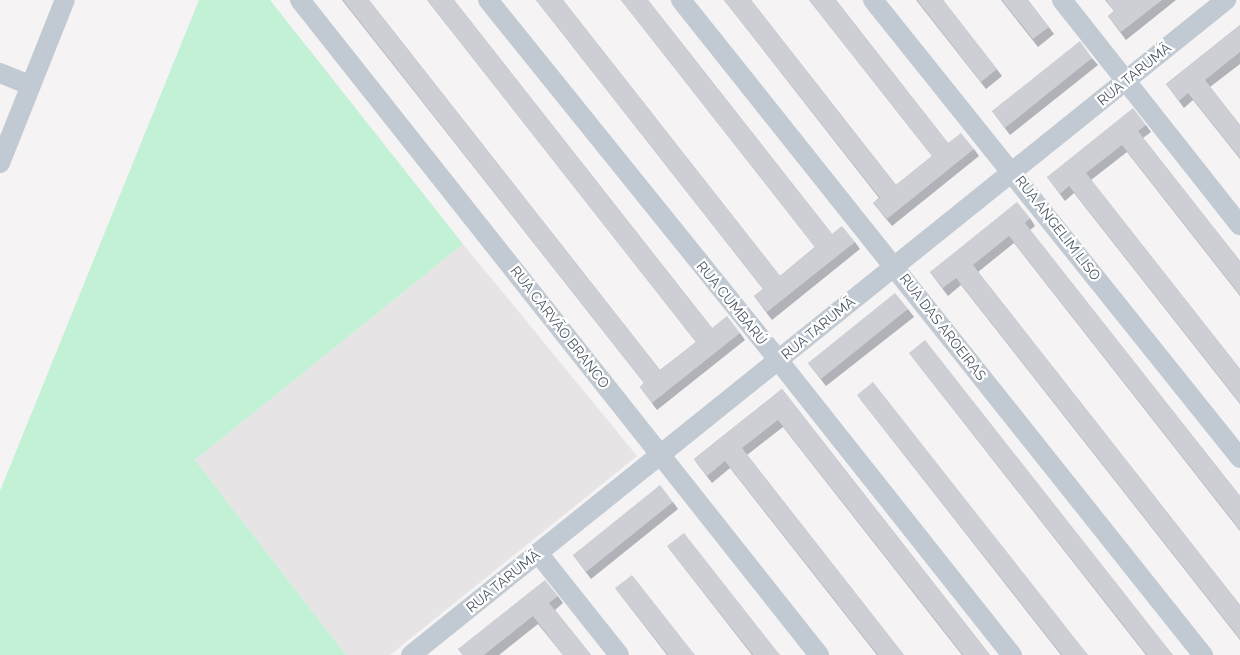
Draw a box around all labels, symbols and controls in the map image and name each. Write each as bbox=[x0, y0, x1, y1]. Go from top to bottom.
street label: RUA TARUMÃ bbox=[1093, 39, 1175, 109]
street label: RUA ANGELIM LISO bbox=[1012, 172, 1104, 284]
street label: RUA CUMBARÚ bbox=[693, 258, 771, 348]
street label: RUA CARVÃO BRANCO bbox=[507, 262, 613, 392]
street label: RUA DAS AROEIRAS bbox=[896, 270, 990, 384]
street label: RUA TARUMÃ bbox=[777, 293, 859, 363]
street label: RUA TARUMÃ bbox=[462, 546, 544, 616]

